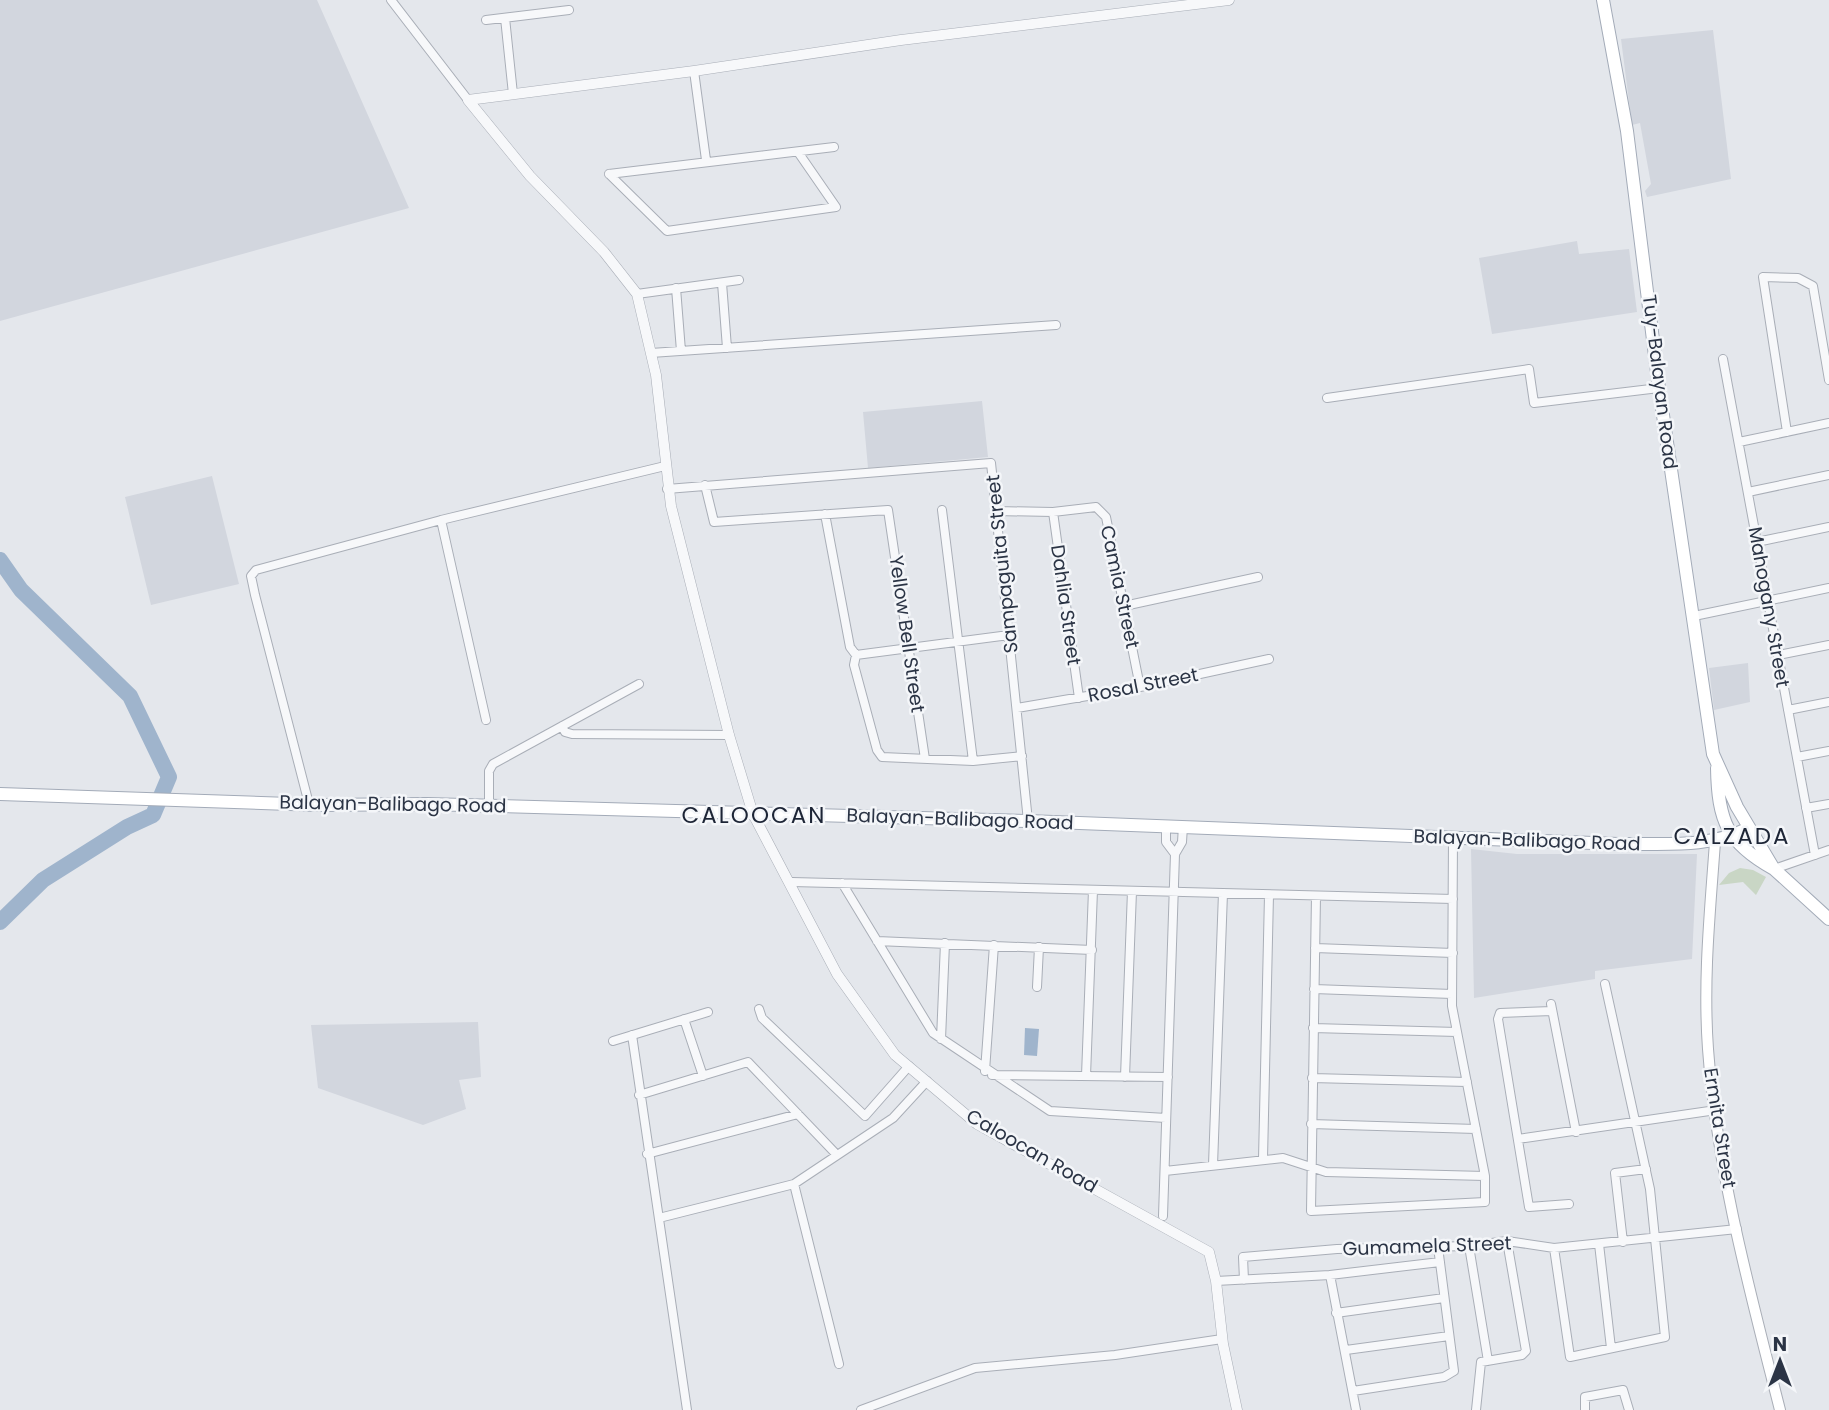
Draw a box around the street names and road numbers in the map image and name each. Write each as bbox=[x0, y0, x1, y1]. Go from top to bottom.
street label: Tuy-Balayan Road bbox=[1636, 293, 1684, 471]
street label: Sampaguita Street bbox=[979, 473, 1025, 655]
street label: Camia Street bbox=[1094, 523, 1146, 651]
street label: Mahogany Street bbox=[1742, 525, 1796, 690]
street label: Dahlia Street bbox=[1044, 543, 1088, 667]
street label: Yellow Bell Street bbox=[883, 554, 931, 714]
street label: Rosal Street bbox=[1086, 661, 1201, 709]
street label: Balayan-Balibago Road bbox=[279, 789, 507, 819]
street label: Balayan-Balibago Road bbox=[846, 802, 1074, 836]
street label: Balayan-Balibago Road bbox=[1413, 823, 1641, 857]
street label: Ermita Street bbox=[1697, 1066, 1743, 1190]
street label: Caloocan Road bbox=[961, 1102, 1103, 1200]
street label: Gumamela Street bbox=[1342, 1230, 1512, 1262]

